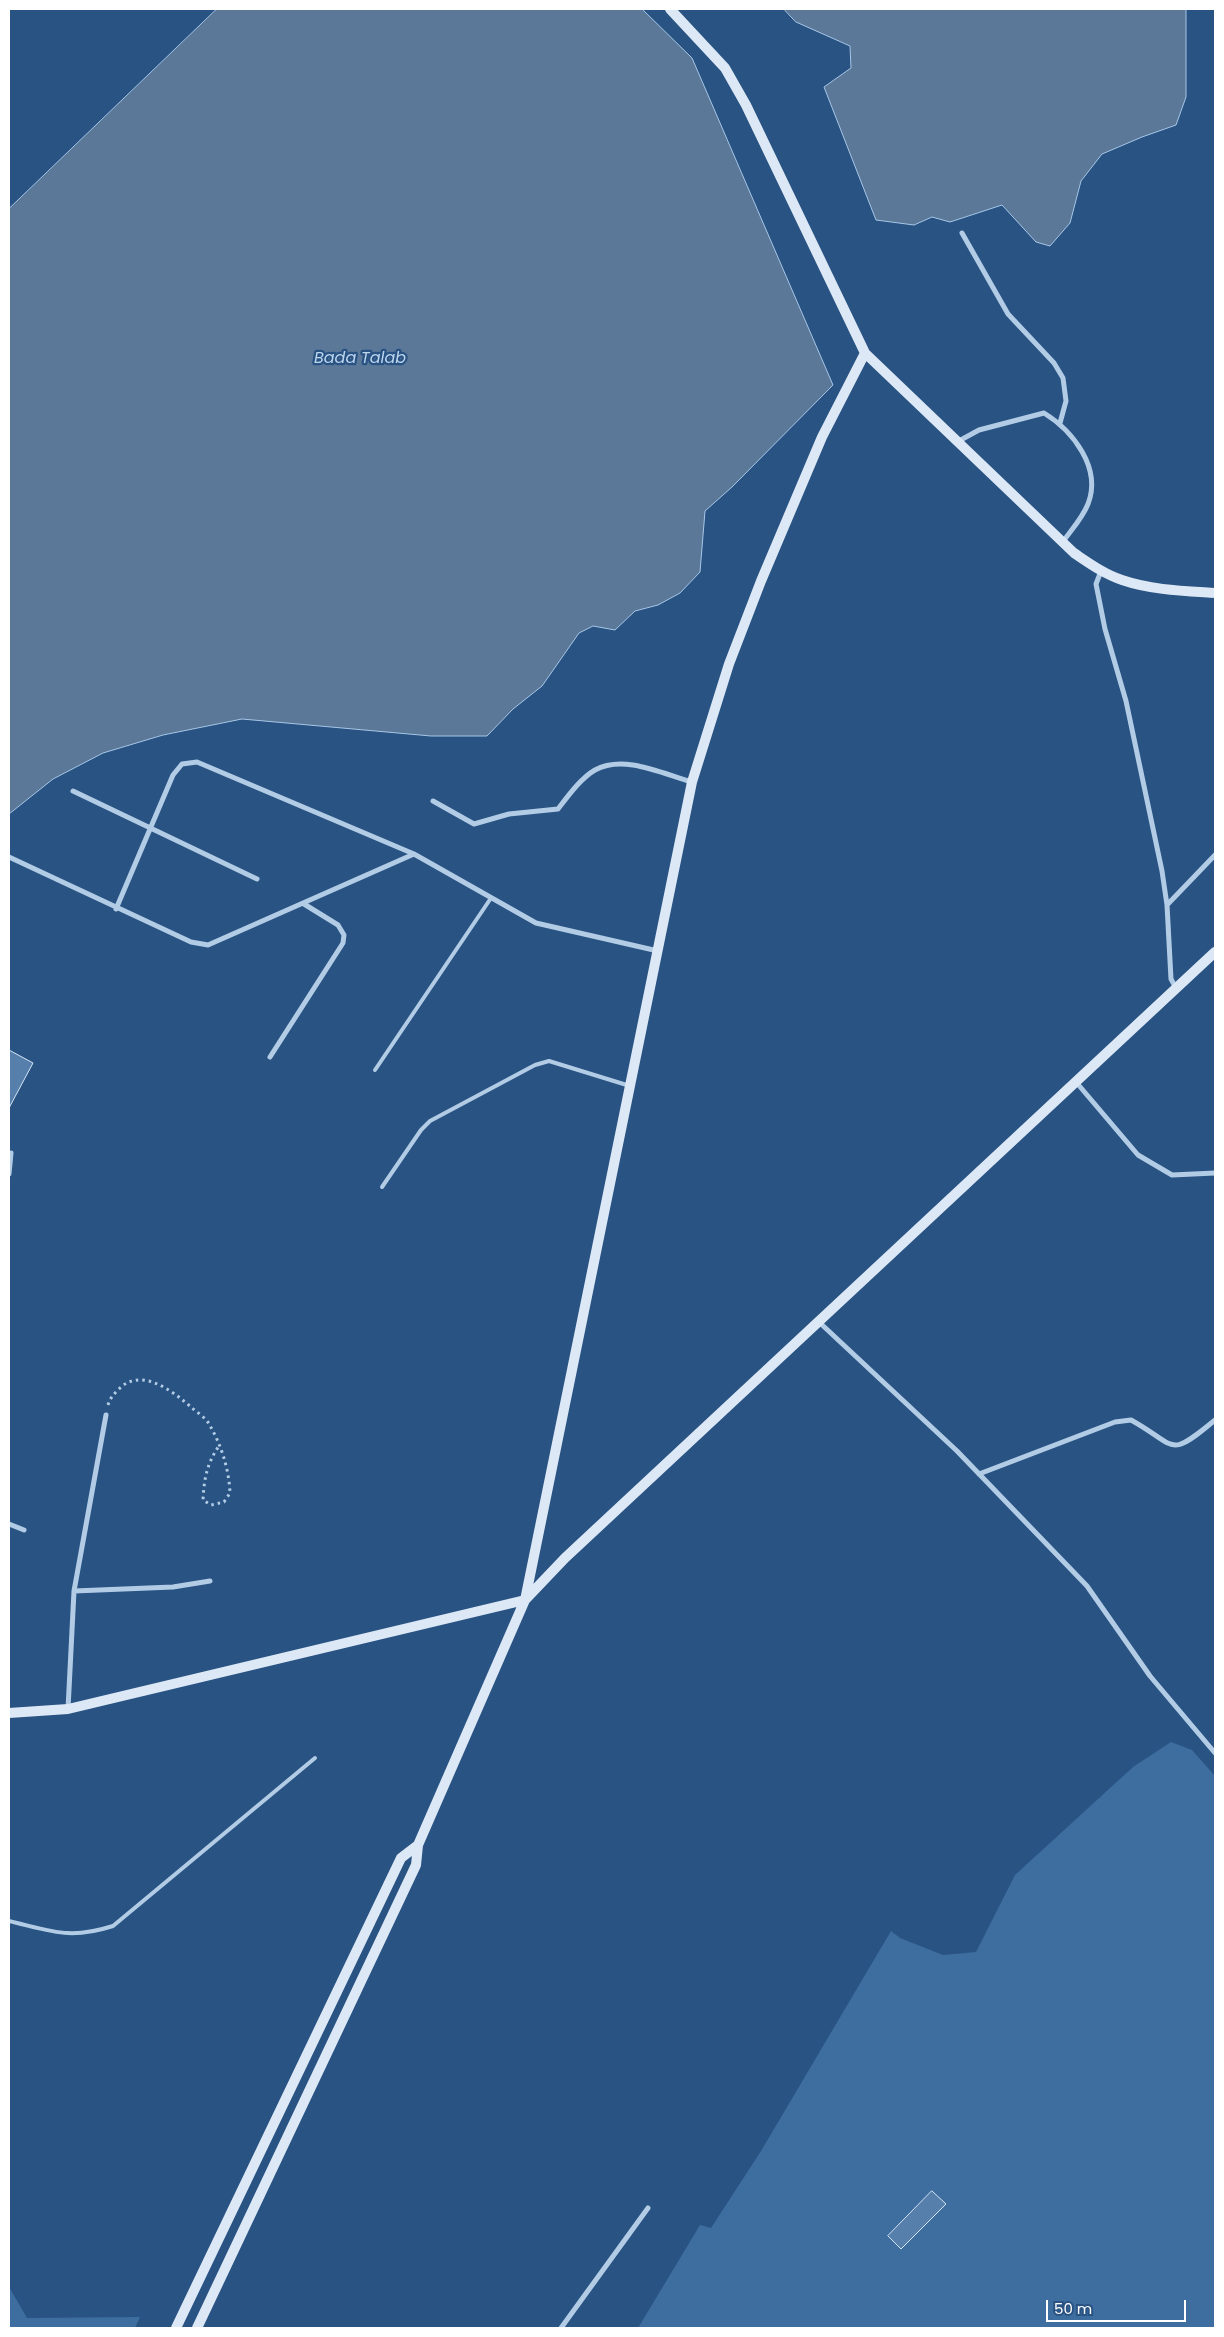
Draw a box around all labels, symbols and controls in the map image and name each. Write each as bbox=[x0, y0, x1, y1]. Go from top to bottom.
water label: Bada Talab bbox=[314, 349, 406, 369]
scale bar bbox=[1049, 2290, 1189, 2322]
text: 50 m bbox=[1054, 2298, 1092, 2319]

